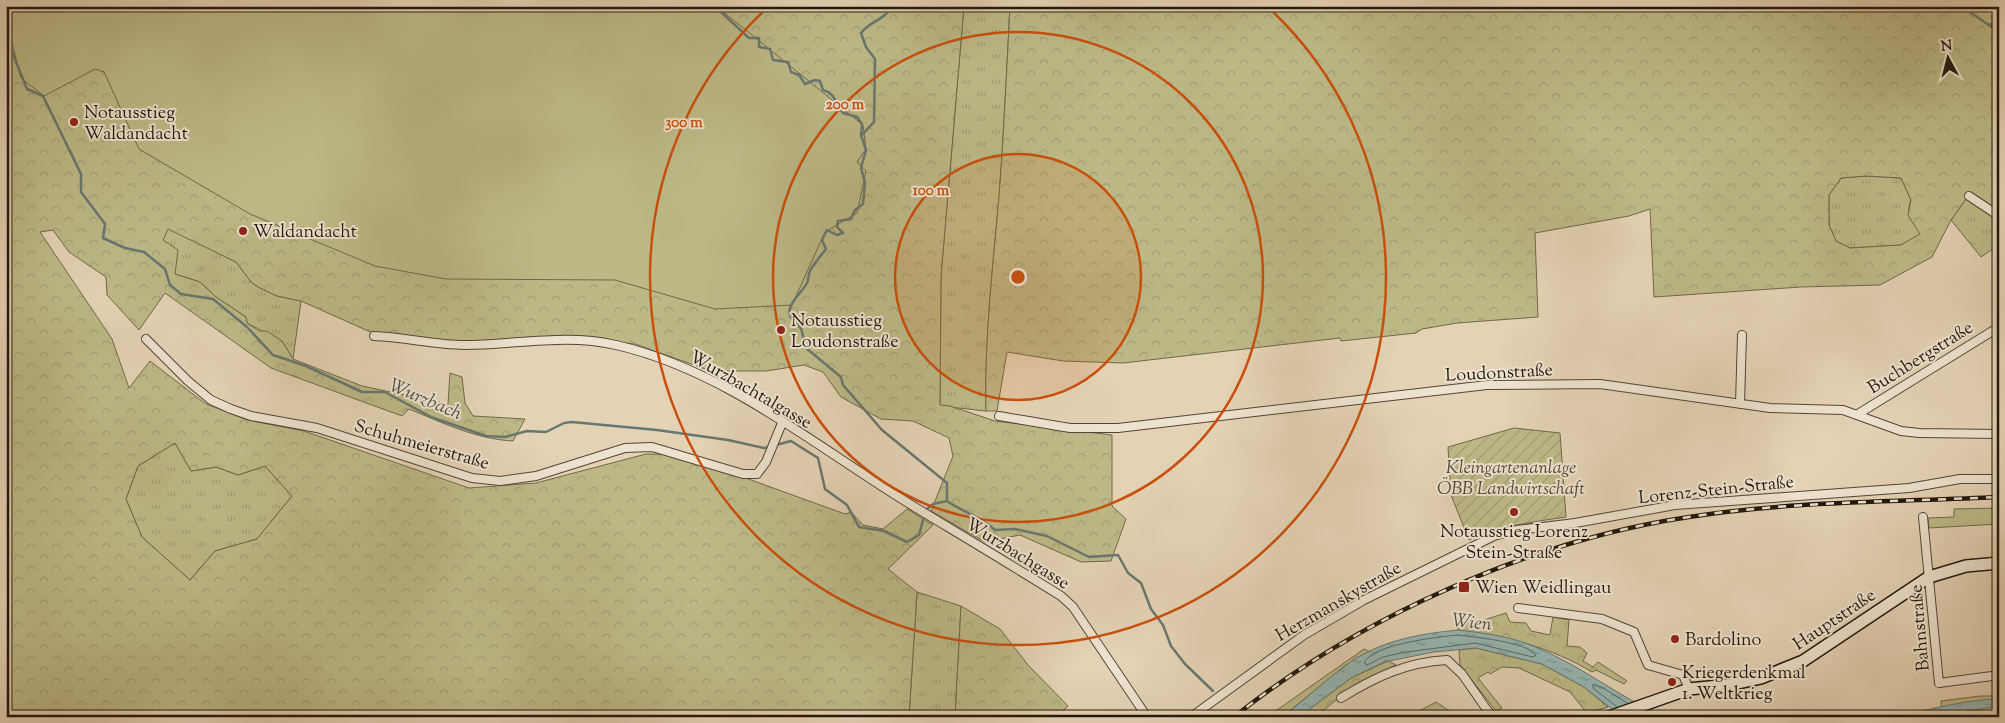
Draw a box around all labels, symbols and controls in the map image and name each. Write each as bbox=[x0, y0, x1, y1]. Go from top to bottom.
north arrow bbox=[1922, 32, 1972, 82]
text: N bbox=[1940, 36, 1953, 58]
text: 200 m bbox=[826, 95, 865, 116]
place label: Notausstieg Waldandacht bbox=[84, 101, 188, 148]
text: 300 m bbox=[665, 113, 703, 134]
marker: Notausstieg Waldandacht bbox=[68, 116, 80, 128]
text: 100 m bbox=[913, 181, 950, 202]
place label: Waldandacht bbox=[253, 220, 357, 246]
marker: Waldandacht bbox=[237, 225, 249, 237]
centre of rings bbox=[1009, 268, 1027, 286]
place label: Notausstieg Loudonstraße bbox=[791, 309, 899, 356]
street label: Buchbergstraße bbox=[1863, 316, 1979, 402]
marker: Notausstieg Loudonstraße bbox=[775, 324, 787, 336]
street label: Wurzbachtalgasse bbox=[684, 345, 816, 436]
street label: Loudonstraße bbox=[1445, 358, 1554, 390]
water label: Wurzbach bbox=[384, 373, 466, 428]
street label: Schuhmeierstraße bbox=[351, 414, 492, 478]
park label: Kleingartenanlage ÖBB Landwirtschaft bbox=[1437, 456, 1586, 503]
street label: Lorenz-Stein-Straße bbox=[1637, 470, 1795, 512]
marker: Notausstieg Lorenz Stein-Straße bbox=[1508, 506, 1520, 518]
street label: Wurzbachgasse bbox=[960, 512, 1074, 597]
place label: Notausstieg Lorenz Stein-Straße bbox=[1440, 520, 1588, 567]
street label: Herzmanskystraße bbox=[1271, 556, 1407, 649]
place label: Wien Weidlingau bbox=[1475, 576, 1611, 602]
marker: Wien Weidlingau bbox=[1457, 580, 1471, 594]
street label: Hauptstraße bbox=[1789, 583, 1882, 658]
street label: Bahnstraße bbox=[1904, 583, 1938, 672]
water label: Wien bbox=[1450, 608, 1493, 639]
place label: Bardolino bbox=[1685, 628, 1761, 654]
marker: Bardolino bbox=[1669, 633, 1681, 645]
place label: Kriegerdenkmal 1. Weltkrieg bbox=[1682, 661, 1806, 708]
marker: Kriegerdenkmal 1. Weltkrieg bbox=[1666, 676, 1678, 688]

